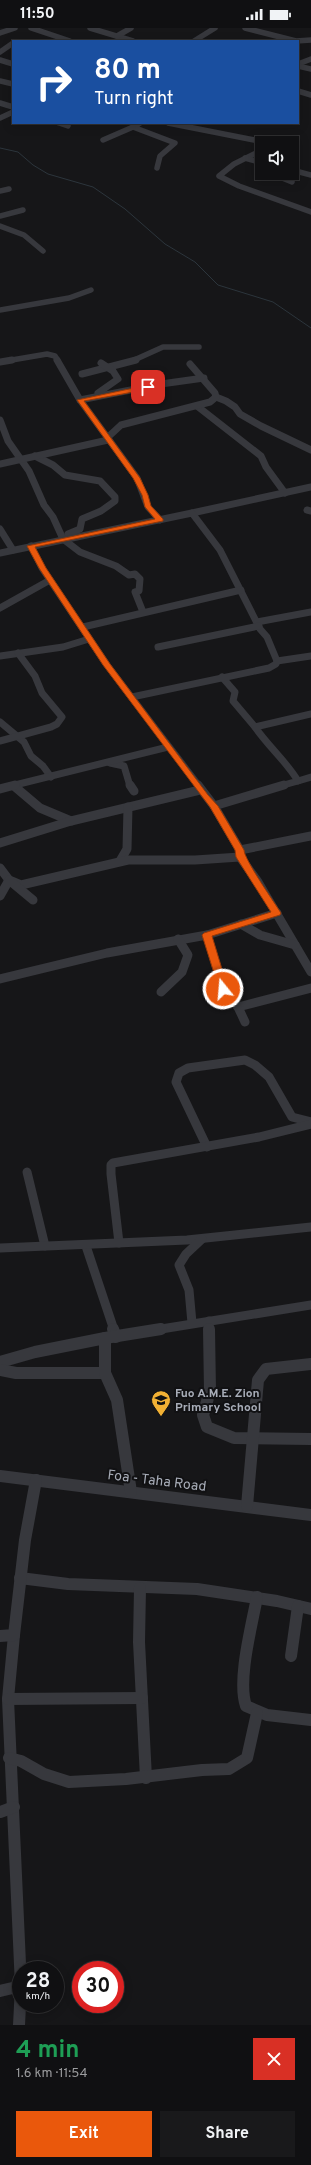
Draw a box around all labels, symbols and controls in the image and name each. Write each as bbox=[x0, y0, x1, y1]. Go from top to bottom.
text: 11:50 bbox=[20, 5, 55, 24]
text: 80 m bbox=[94, 53, 161, 89]
icon: right bbox=[28, 56, 80, 108]
text: Turn right bbox=[94, 88, 174, 111]
map controls bbox=[255, 136, 299, 180]
button: sound bbox=[255, 136, 299, 180]
pin bbox=[131, 370, 165, 404]
icon: arrive bbox=[137, 376, 159, 398]
position arrow bbox=[202, 968, 244, 1010]
place label: Fuo A.M.E. Zion Primary School bbox=[175, 1386, 261, 1416]
school or university icon: Fuo A.M.E. Zion Primary School bbox=[150, 1389, 172, 1417]
street label: Foa - Taha Road bbox=[106, 1467, 207, 1496]
speed limit sign: 30 bbox=[72, 1961, 124, 2013]
text: 28 bbox=[26, 1969, 50, 1995]
text: km/h bbox=[26, 1990, 50, 2003]
text: 4 min bbox=[16, 2036, 79, 2066]
button: close bbox=[253, 2038, 295, 2080]
text: 1.6 km · 11:54 bbox=[16, 2066, 88, 2082]
button: Exit bbox=[16, 2111, 152, 2157]
button: Share bbox=[160, 2111, 295, 2157]

